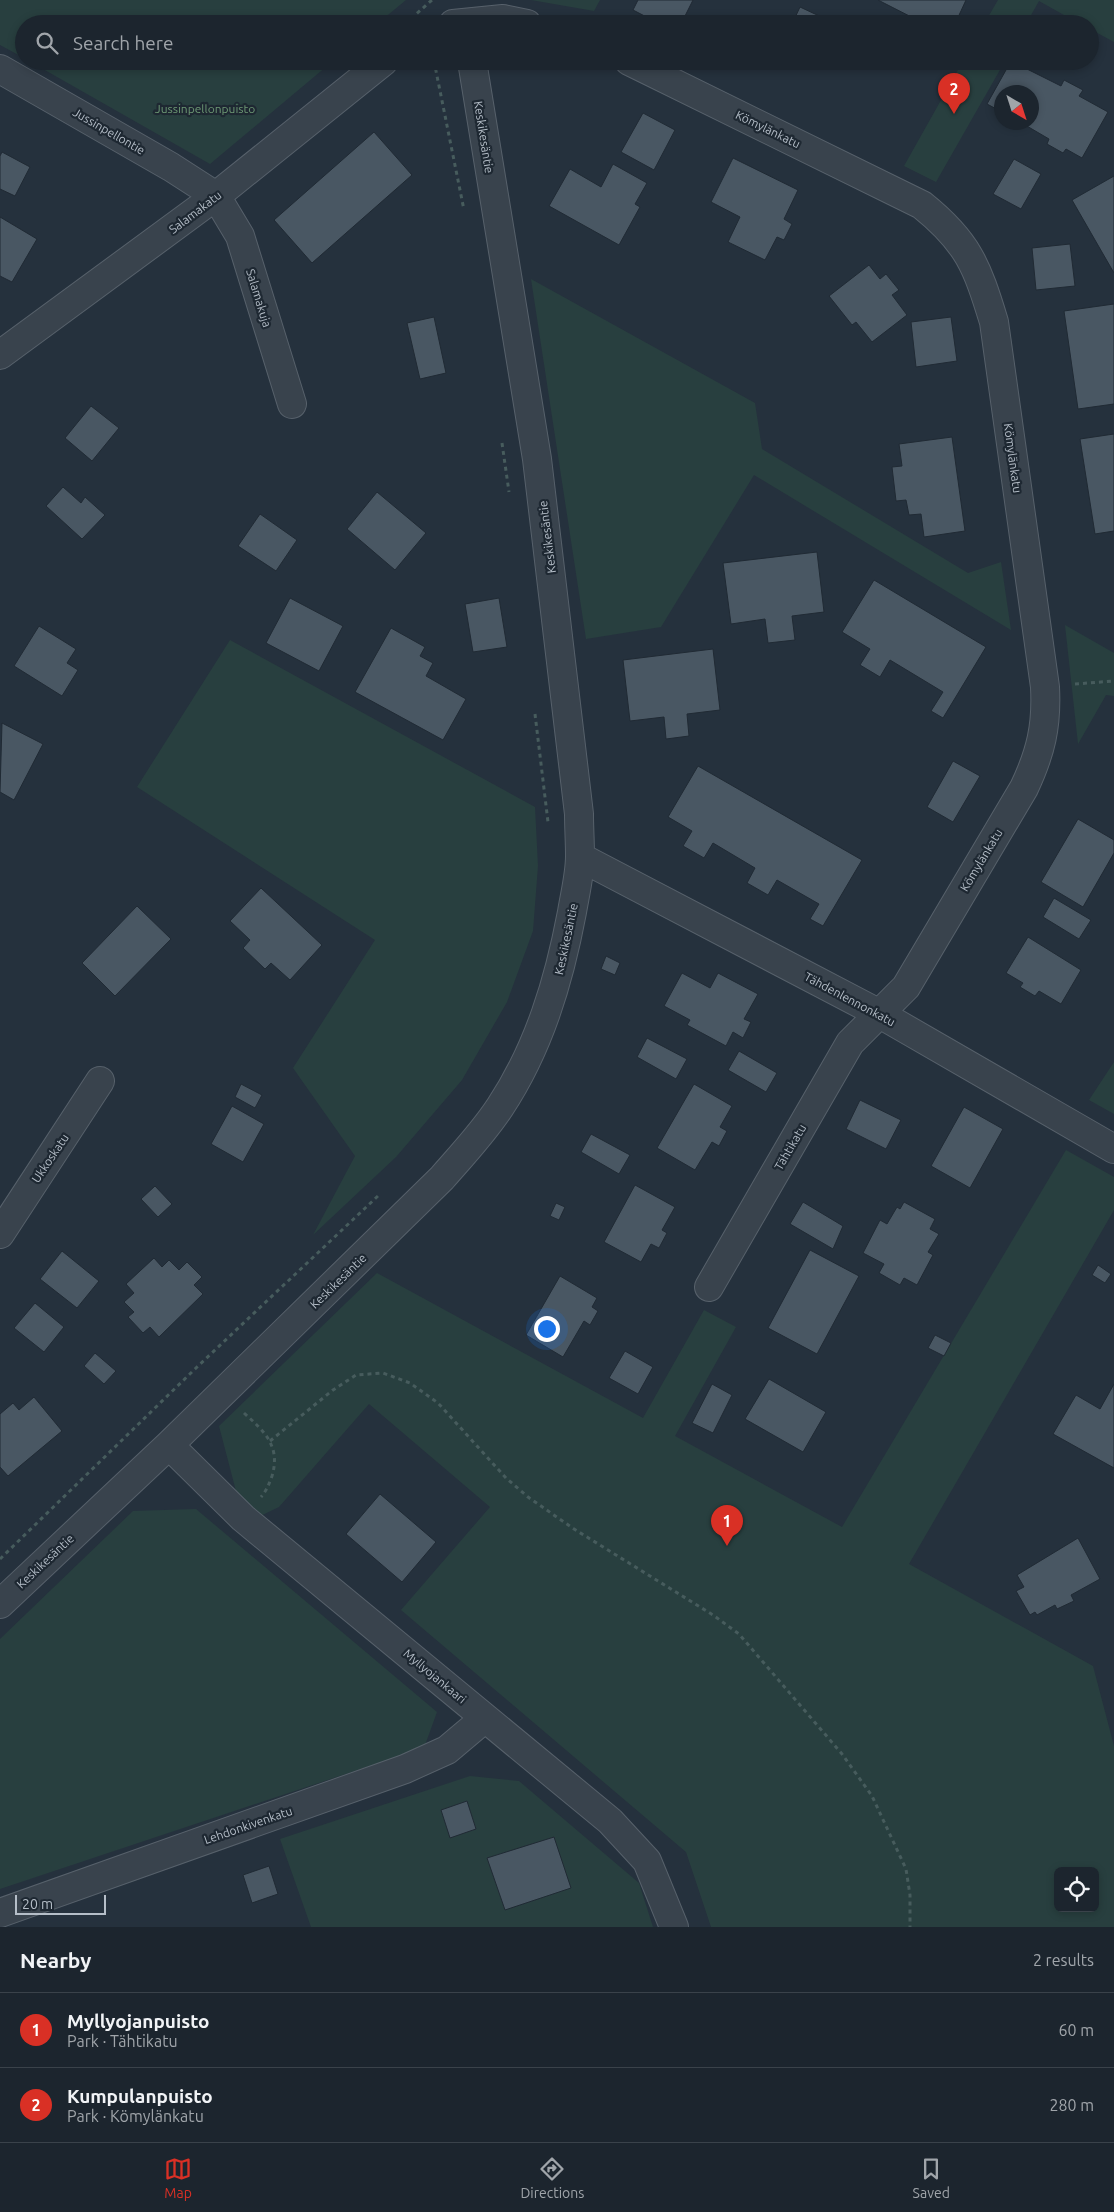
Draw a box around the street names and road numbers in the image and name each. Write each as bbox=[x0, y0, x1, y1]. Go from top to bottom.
street label: Keskikesäntie bbox=[472, 100, 496, 174]
street label: Jussinpellontie bbox=[71, 105, 147, 157]
street label: Kömylänkatu bbox=[734, 108, 802, 150]
street label: Salamakatu bbox=[166, 188, 224, 236]
street label: Salamakuja bbox=[244, 267, 274, 329]
street label: Kömylänkatu bbox=[1002, 422, 1024, 494]
street label: Keskikesäntie bbox=[536, 500, 558, 574]
street label: Kömylänkatu bbox=[957, 827, 1005, 893]
street label: Keskikesäntie bbox=[552, 902, 580, 976]
street label: Tähdenlennonkatu bbox=[802, 970, 898, 1028]
street label: Tähtikatu bbox=[772, 1122, 808, 1172]
street label: Ukkoskatu bbox=[29, 1131, 71, 1185]
street label: Keskikesäntie bbox=[307, 1251, 369, 1311]
street label: Keskikesäntie bbox=[14, 1531, 76, 1591]
street label: Myllyojankaari bbox=[401, 1646, 469, 1706]
street label: Lehdonkivenkatu bbox=[202, 1804, 294, 1846]

